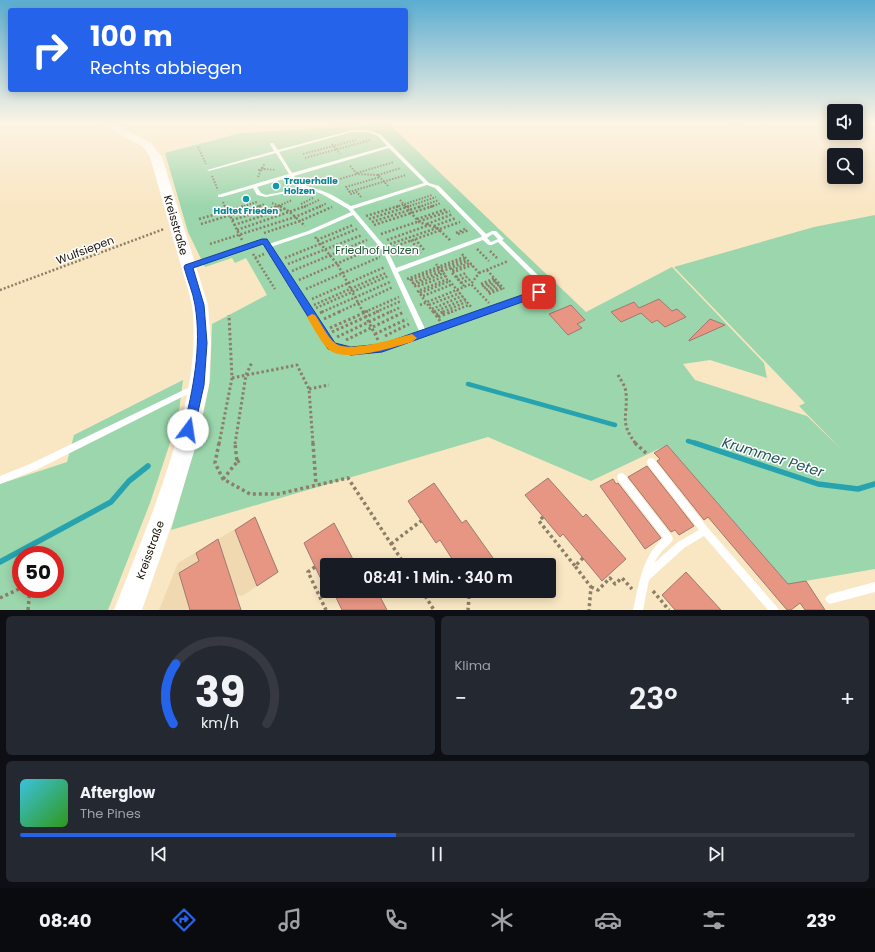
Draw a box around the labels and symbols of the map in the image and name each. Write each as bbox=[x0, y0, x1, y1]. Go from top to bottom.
place label: Trauerhalle Holzen bbox=[284, 175, 338, 197]
marker: Trauerhalle Holzen bbox=[271, 181, 281, 191]
street label: Kreisstraße bbox=[160, 193, 192, 257]
marker: Haltet Frieden bbox=[241, 194, 251, 204]
place label: Haltet Frieden bbox=[214, 205, 278, 217]
street label: Wulfsiepen bbox=[54, 232, 116, 268]
park label: Friedhof Holzen bbox=[335, 242, 419, 258]
pin bbox=[522, 275, 556, 309]
position arrow bbox=[167, 409, 209, 451]
water label: Krummer Peter bbox=[720, 432, 827, 482]
street label: Kreisstraße bbox=[132, 518, 168, 582]
speed limit sign: 50 bbox=[12, 546, 64, 598]

